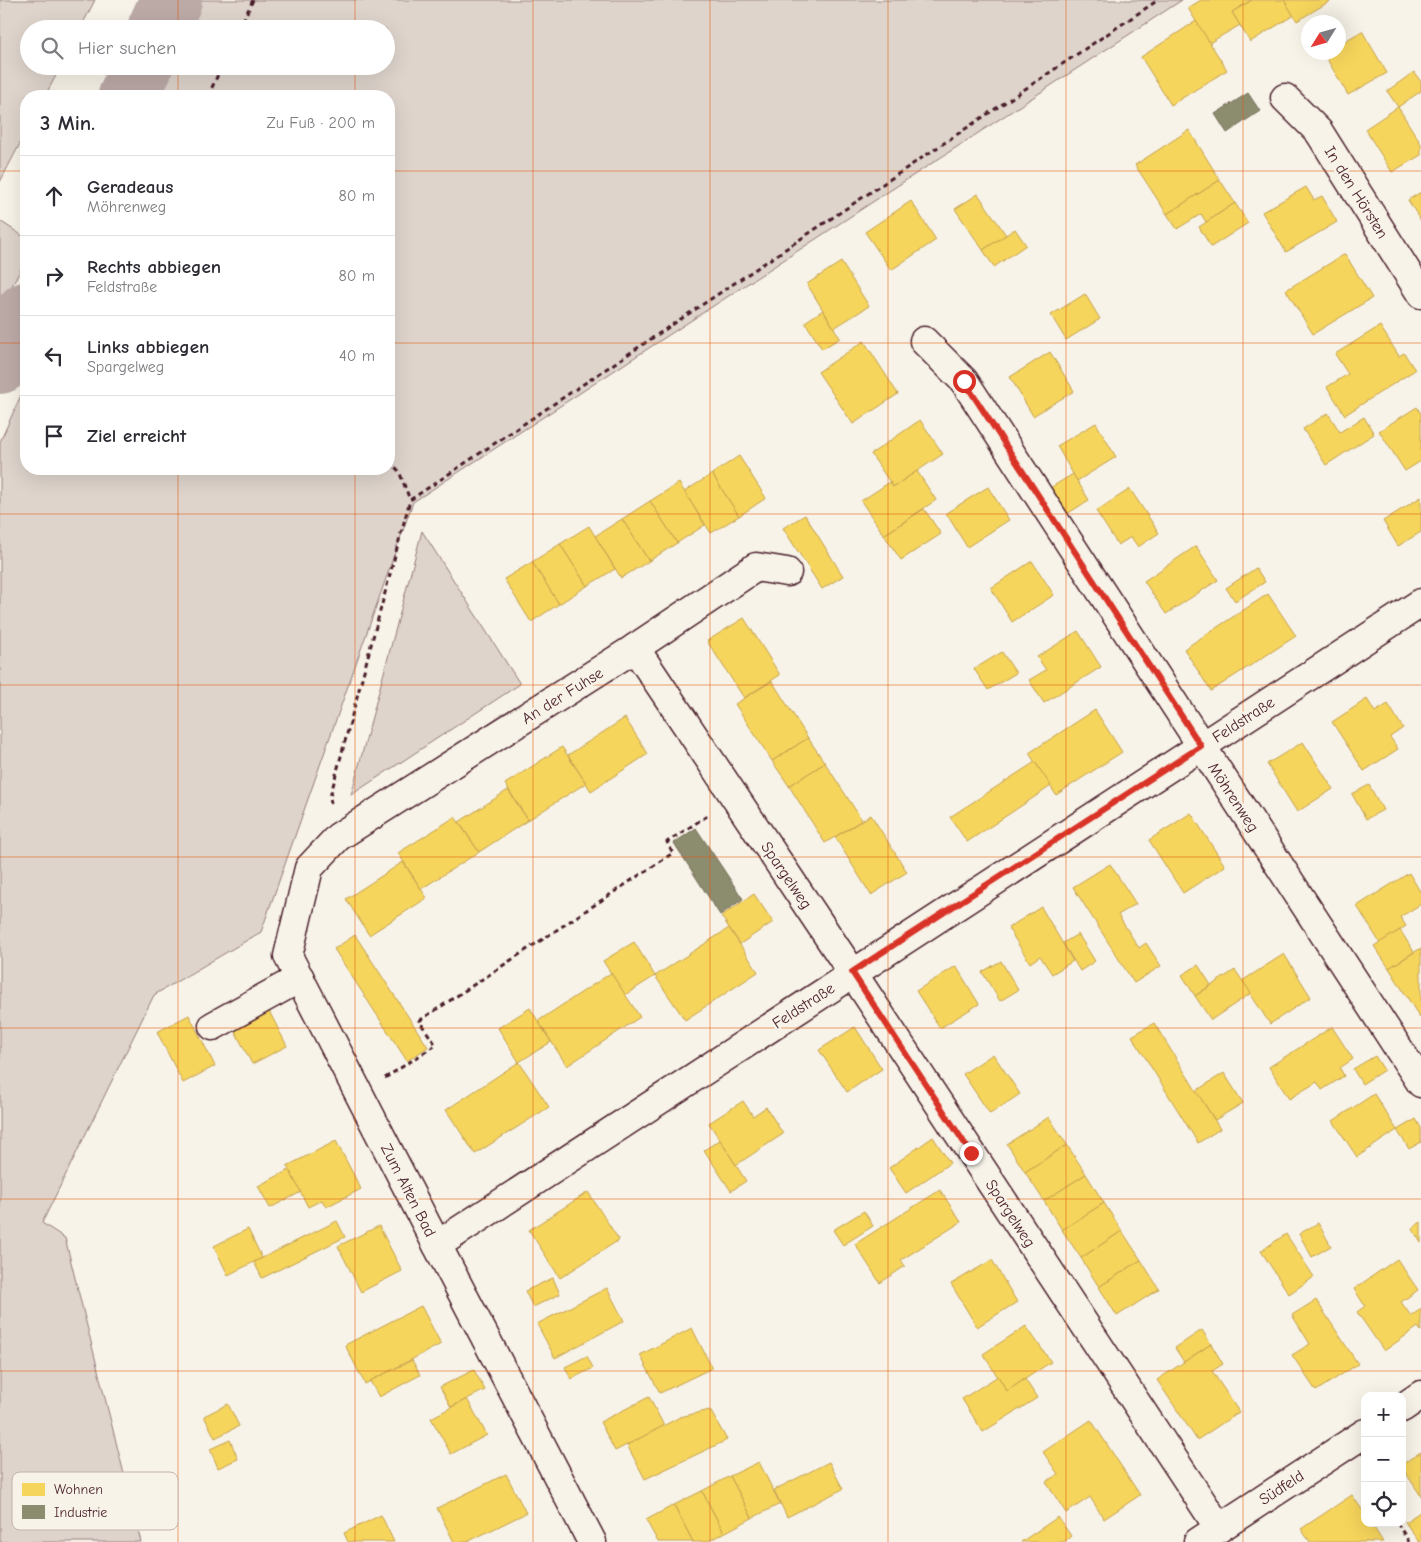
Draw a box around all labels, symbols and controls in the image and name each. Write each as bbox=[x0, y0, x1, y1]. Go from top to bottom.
north arrow bbox=[1301, 15, 1346, 60]
search box bbox=[20, 20, 395, 75]
icon: search bbox=[38, 34, 66, 62]
text: Hier suchen bbox=[78, 37, 176, 59]
text: 3 Min. bbox=[40, 111, 95, 135]
text: Zu Fuß · 200 m bbox=[266, 114, 375, 132]
street label: In den Hörsten bbox=[1321, 143, 1392, 242]
text: Geradeaus bbox=[87, 176, 173, 198]
icon: ahead bbox=[40, 182, 68, 210]
text: 80 m bbox=[338, 187, 375, 205]
text: Möhrenweg bbox=[87, 198, 166, 216]
text: Rechts abbiegen bbox=[87, 256, 221, 278]
icon: right bbox=[40, 262, 68, 290]
text: 80 m bbox=[338, 267, 375, 285]
text: Feldstraße bbox=[87, 278, 157, 296]
text: Links abbiegen bbox=[87, 336, 209, 358]
icon: left bbox=[40, 342, 68, 370]
text: 40 m bbox=[339, 347, 375, 365]
text: Spargelweg bbox=[87, 358, 164, 376]
route start bbox=[953, 370, 976, 393]
icon: arrive bbox=[40, 422, 68, 450]
text: Ziel erreicht bbox=[87, 425, 186, 447]
street label: An der Fuhse bbox=[519, 664, 606, 728]
street label: Feldstraße bbox=[1209, 693, 1278, 747]
street label: Möhrenweg bbox=[1204, 759, 1262, 836]
street label: Spargelweg bbox=[757, 839, 815, 913]
street label: Feldstraße bbox=[769, 979, 838, 1033]
street label: Zum Alten Bad bbox=[377, 1141, 439, 1240]
route end bbox=[960, 1142, 983, 1165]
street label: Spargelweg bbox=[982, 1176, 1039, 1251]
map controls bbox=[1361, 1392, 1406, 1527]
button: + bbox=[1361, 1392, 1406, 1437]
button: − bbox=[1361, 1437, 1406, 1482]
street label: Südfeld bbox=[1256, 1467, 1307, 1509]
legend bbox=[12, 1472, 178, 1530]
text: Wohnen bbox=[54, 1481, 103, 1498]
button: locate bbox=[1361, 1482, 1406, 1527]
text: Industrie bbox=[54, 1504, 107, 1521]

